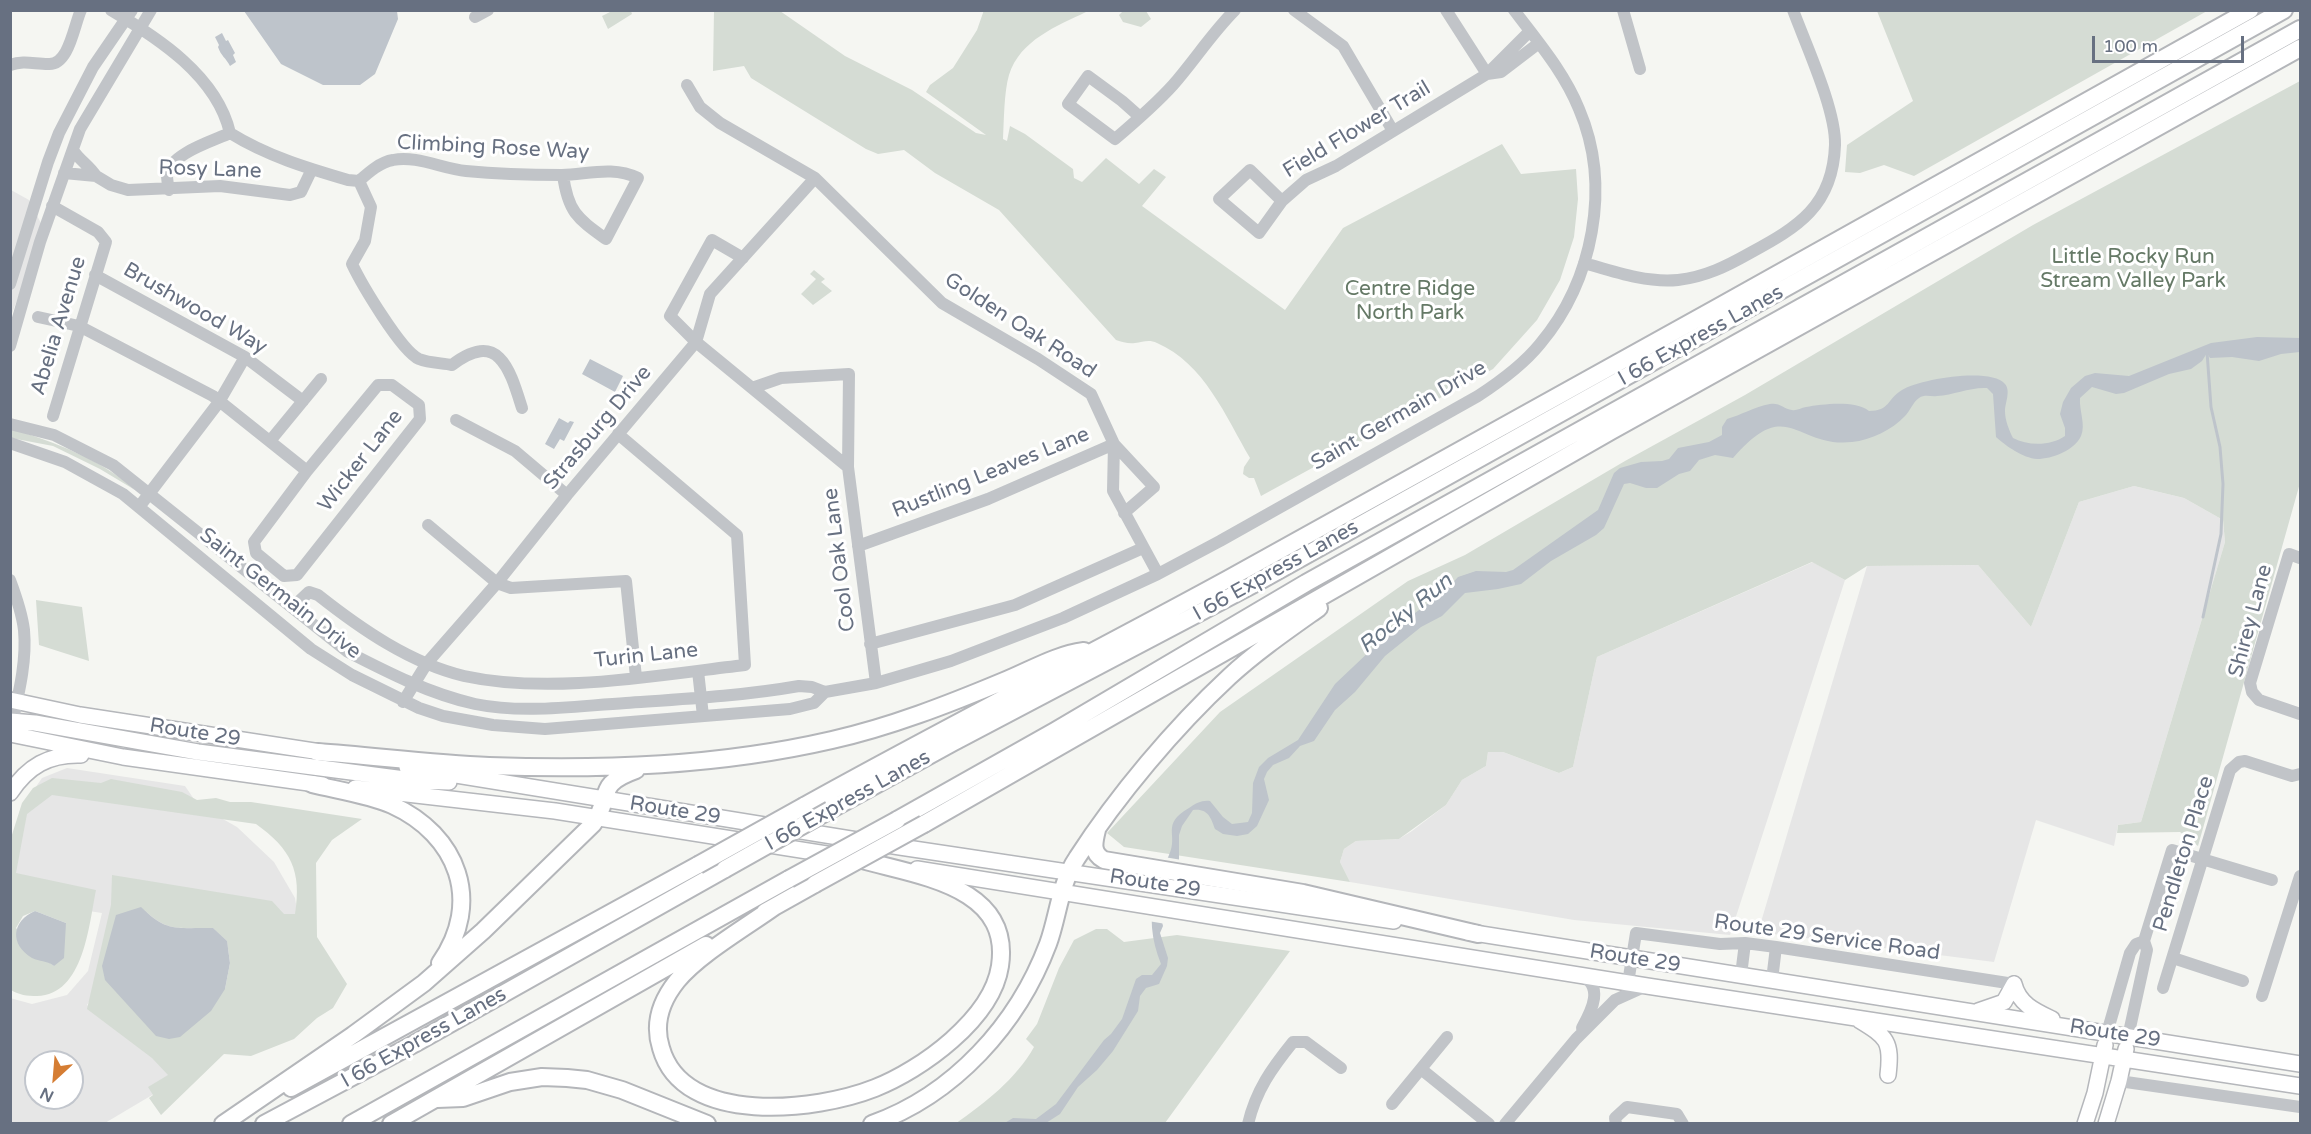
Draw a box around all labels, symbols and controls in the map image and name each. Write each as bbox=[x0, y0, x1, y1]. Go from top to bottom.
scale bar bbox=[2095, 24, 2246, 62]
text: 100 m bbox=[2103, 35, 2158, 57]
street label: Field Flower Trail bbox=[1279, 76, 1435, 184]
street label: Climbing Rose Way bbox=[396, 130, 590, 166]
street label: Rosy Lane bbox=[158, 156, 262, 184]
park label: Little Rocky Run Stream Valley Park bbox=[2040, 244, 2226, 294]
street label: Abelia Avenue bbox=[26, 254, 92, 398]
street label: Brushwood Way bbox=[119, 258, 271, 360]
street label: Golden Oak Road bbox=[940, 268, 1100, 384]
park label: Centre Ridge North Park bbox=[1345, 276, 1475, 326]
street label: I 66 Express Lanes bbox=[1614, 280, 1788, 392]
street label: Saint Germain Drive bbox=[1307, 356, 1491, 476]
street label: Strasburg Drive bbox=[539, 361, 657, 495]
street label: Wicker Lane bbox=[313, 405, 409, 517]
street label: Rustling Leaves Lane bbox=[889, 422, 1093, 524]
street label: Cool Oak Lane bbox=[819, 487, 861, 633]
street label: I 66 Express Lanes bbox=[1189, 515, 1363, 627]
street label: Saint Germain Drive bbox=[194, 523, 366, 665]
street label: Shirey Lane bbox=[2224, 562, 2278, 680]
water label: Rocky Run bbox=[1354, 568, 1458, 660]
street label: Turin Lane bbox=[593, 638, 699, 674]
street label: Route 29 bbox=[148, 713, 242, 753]
street label: I 66 Express Lanes bbox=[761, 745, 935, 857]
street label: Pendleton Place bbox=[2148, 773, 2220, 935]
street label: Route 29 bbox=[628, 791, 722, 831]
street label: Route 29 bbox=[1108, 864, 1202, 904]
street label: Route 29 Service Road bbox=[1712, 910, 1942, 966]
street label: Route 29 bbox=[1588, 939, 1682, 979]
street label: I 66 Express Lanes bbox=[337, 982, 511, 1094]
street label: Route 29 bbox=[2068, 1014, 2162, 1054]
north arrow bbox=[24, 1050, 84, 1110]
text: N bbox=[37, 1083, 57, 1106]

